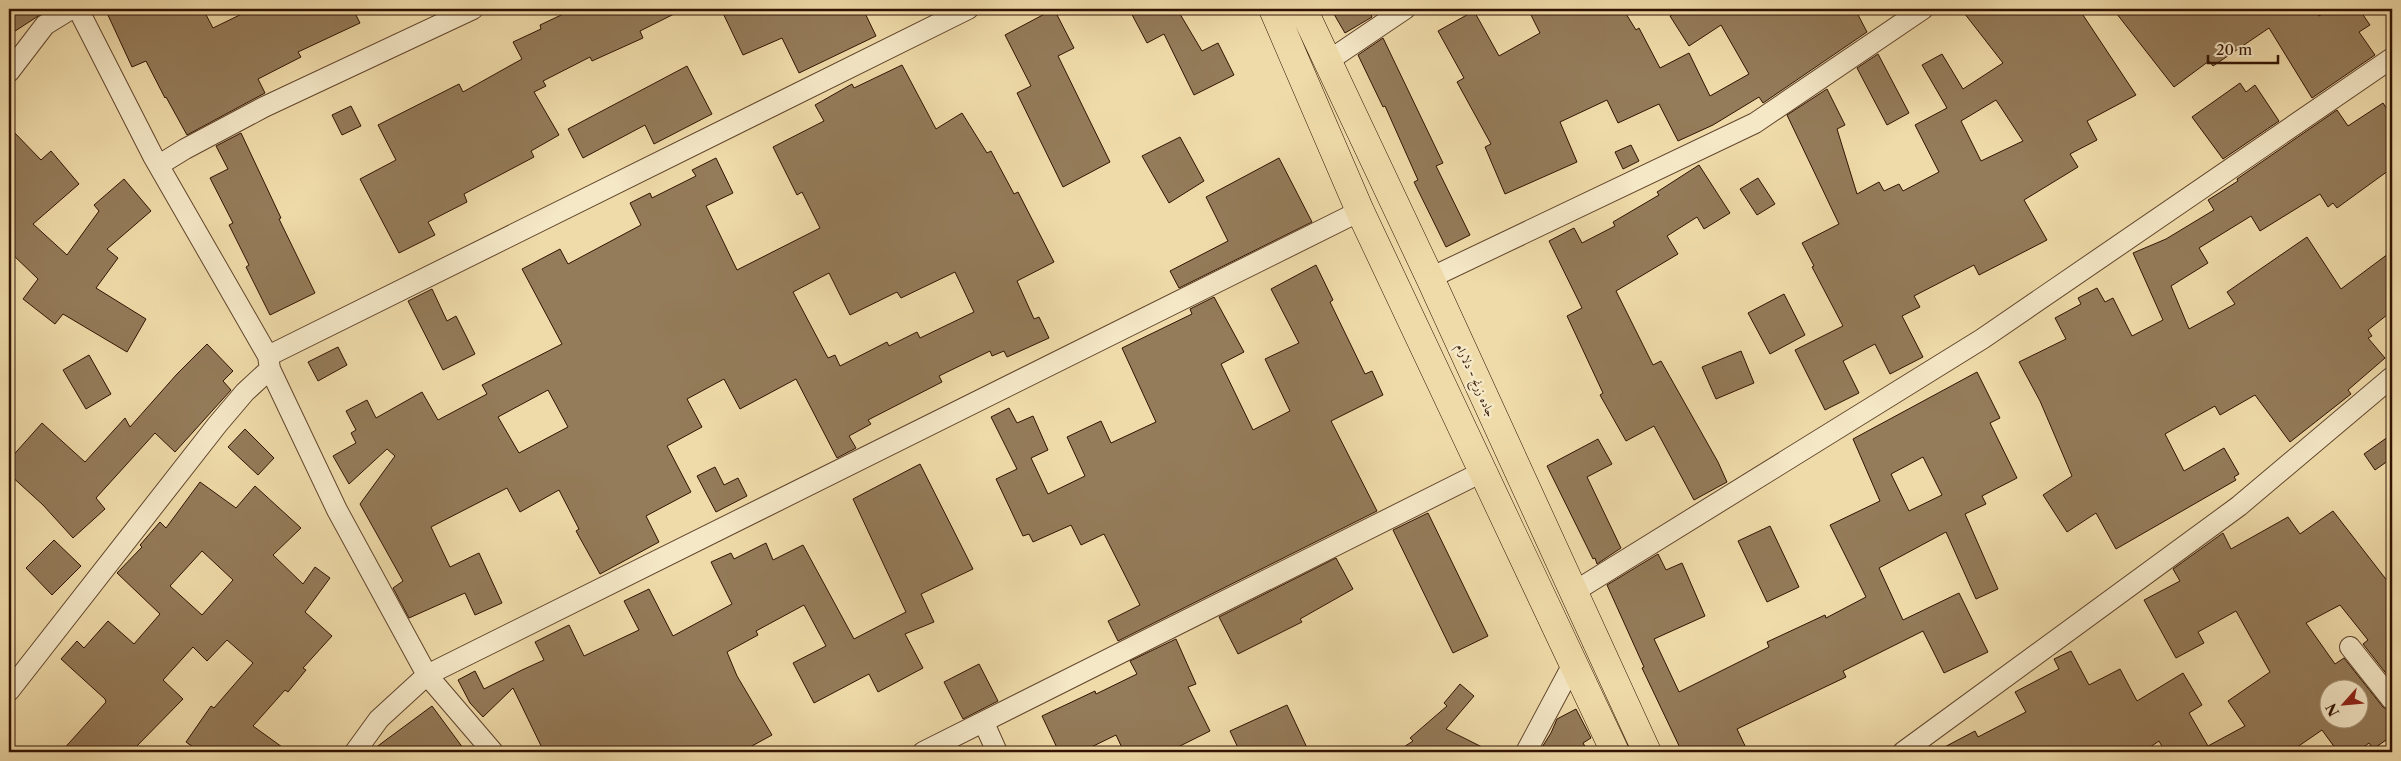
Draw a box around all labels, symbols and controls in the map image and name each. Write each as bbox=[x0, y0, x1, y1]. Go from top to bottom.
scale bar bbox=[2208, 32, 2278, 64]
text: 20 m bbox=[2216, 40, 2252, 59]
street label: جاده زرنج - دلارام bbox=[1450, 341, 1499, 420]
north arrow bbox=[2318, 678, 2368, 728]
text: N bbox=[2322, 700, 2343, 719]

